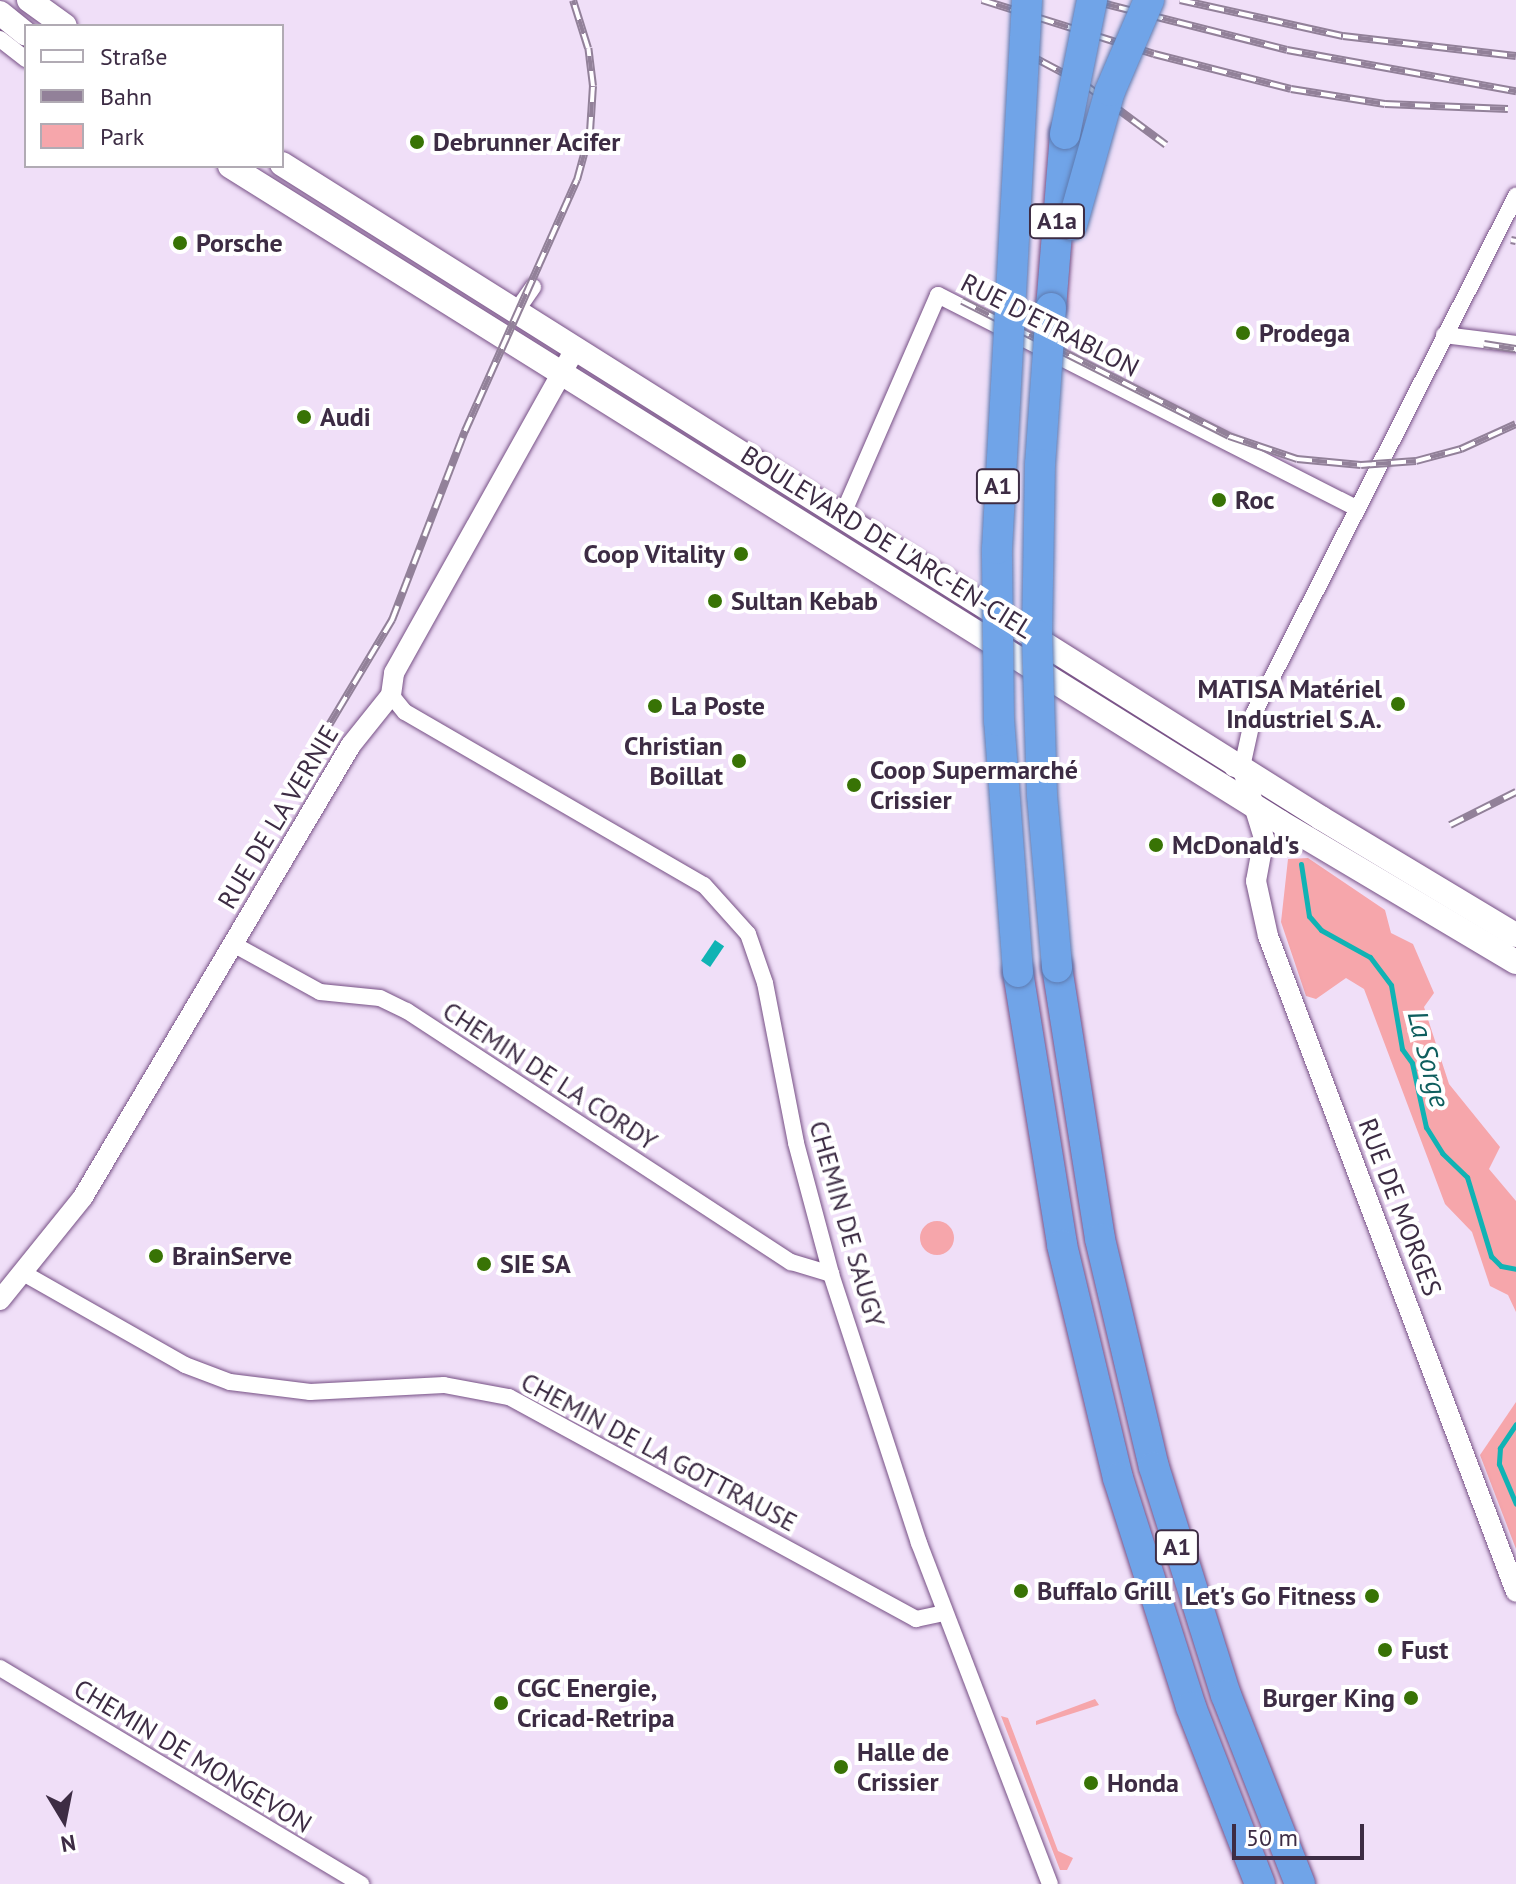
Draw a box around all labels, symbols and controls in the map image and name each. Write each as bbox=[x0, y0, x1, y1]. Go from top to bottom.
legend bbox=[24, 24, 284, 168]
text: Straße bbox=[100, 41, 167, 72]
text: Bahn bbox=[100, 81, 152, 112]
text: Park bbox=[100, 121, 144, 152]
place label: Debrunner Acifer bbox=[433, 126, 621, 158]
marker: Debrunner Acifer bbox=[408, 133, 426, 151]
road number: A1a bbox=[1027, 201, 1087, 241]
place label: Porsche bbox=[196, 227, 283, 259]
marker: Porsche bbox=[171, 234, 189, 252]
street label: RUE D'ETRABLON bbox=[956, 267, 1144, 383]
place label: Prodega bbox=[1259, 317, 1350, 349]
marker: Prodega bbox=[1234, 324, 1252, 342]
place label: Audi bbox=[320, 401, 371, 433]
marker: Audi bbox=[295, 408, 313, 426]
street label: BOULEVARD DE L'ARC-EN-CIEL bbox=[735, 439, 1039, 645]
road number: A1 bbox=[974, 466, 1022, 506]
place label: Roc bbox=[1235, 484, 1275, 516]
marker: Roc bbox=[1210, 491, 1228, 509]
place label: Coop Vitality bbox=[583, 538, 725, 570]
marker: Coop Vitality bbox=[732, 545, 750, 563]
place label: Sultan Kebab bbox=[731, 585, 878, 617]
marker: Sultan Kebab bbox=[706, 592, 724, 610]
place label: MATISA Matériel Industriel S.A. bbox=[1196, 673, 1382, 734]
place label: La Poste bbox=[671, 690, 765, 722]
marker: MATISA Matériel Industriel S.A. bbox=[1389, 695, 1407, 713]
marker: La Poste bbox=[646, 697, 664, 715]
street label: RUE DE LA VERNIE bbox=[211, 719, 345, 915]
place label: Christian Boillat bbox=[624, 730, 723, 792]
marker: Christian Boillat bbox=[730, 752, 748, 770]
place label: Coop Supermarché Crissier bbox=[870, 754, 1078, 816]
marker: Coop Supermarché Crissier bbox=[845, 776, 863, 794]
place label: McDonald's bbox=[1172, 829, 1299, 861]
marker: McDonald's bbox=[1147, 836, 1165, 854]
street label: CHEMIN DE LA CORDY bbox=[437, 995, 663, 1157]
water label: La Sorge bbox=[1401, 1007, 1457, 1111]
street label: RUE DE MORGES bbox=[1352, 1114, 1448, 1300]
street label: CHEMIN DE SAUGY bbox=[803, 1117, 891, 1331]
place label: BrainServe bbox=[172, 1240, 292, 1272]
marker: BrainServe bbox=[147, 1247, 165, 1265]
place label: SIE SA bbox=[500, 1248, 571, 1280]
marker: SIE SA bbox=[475, 1255, 493, 1273]
street label: CHEMIN DE LA GOTTRAUSE bbox=[515, 1366, 803, 1538]
road number: A1 bbox=[1153, 1527, 1201, 1567]
place label: Buffalo Grill bbox=[1037, 1575, 1171, 1607]
place label: Let's Go Fitness bbox=[1184, 1580, 1356, 1612]
marker: Buffalo Grill bbox=[1012, 1582, 1030, 1600]
marker: Let's Go Fitness bbox=[1363, 1587, 1381, 1605]
place label: Fust bbox=[1401, 1634, 1448, 1666]
marker: Fust bbox=[1376, 1641, 1394, 1659]
place label: CGC Energie, Cricad-Retripa bbox=[517, 1672, 675, 1734]
street label: CHEMIN DE MONGEVON bbox=[68, 1673, 318, 1839]
place label: Burger King bbox=[1262, 1682, 1395, 1714]
marker: Burger King bbox=[1402, 1689, 1420, 1707]
marker: CGC Energie, Cricad-Retripa bbox=[492, 1694, 510, 1712]
place label: Halle de Crissier bbox=[857, 1736, 949, 1798]
marker: Halle de Crissier bbox=[832, 1758, 850, 1776]
place label: Honda bbox=[1107, 1767, 1179, 1799]
marker: Honda bbox=[1082, 1774, 1100, 1792]
north arrow bbox=[24, 1780, 104, 1860]
scale bar bbox=[1236, 1808, 1368, 1858]
text: 50 m bbox=[1246, 1822, 1298, 1853]
text: N bbox=[59, 1829, 78, 1859]

